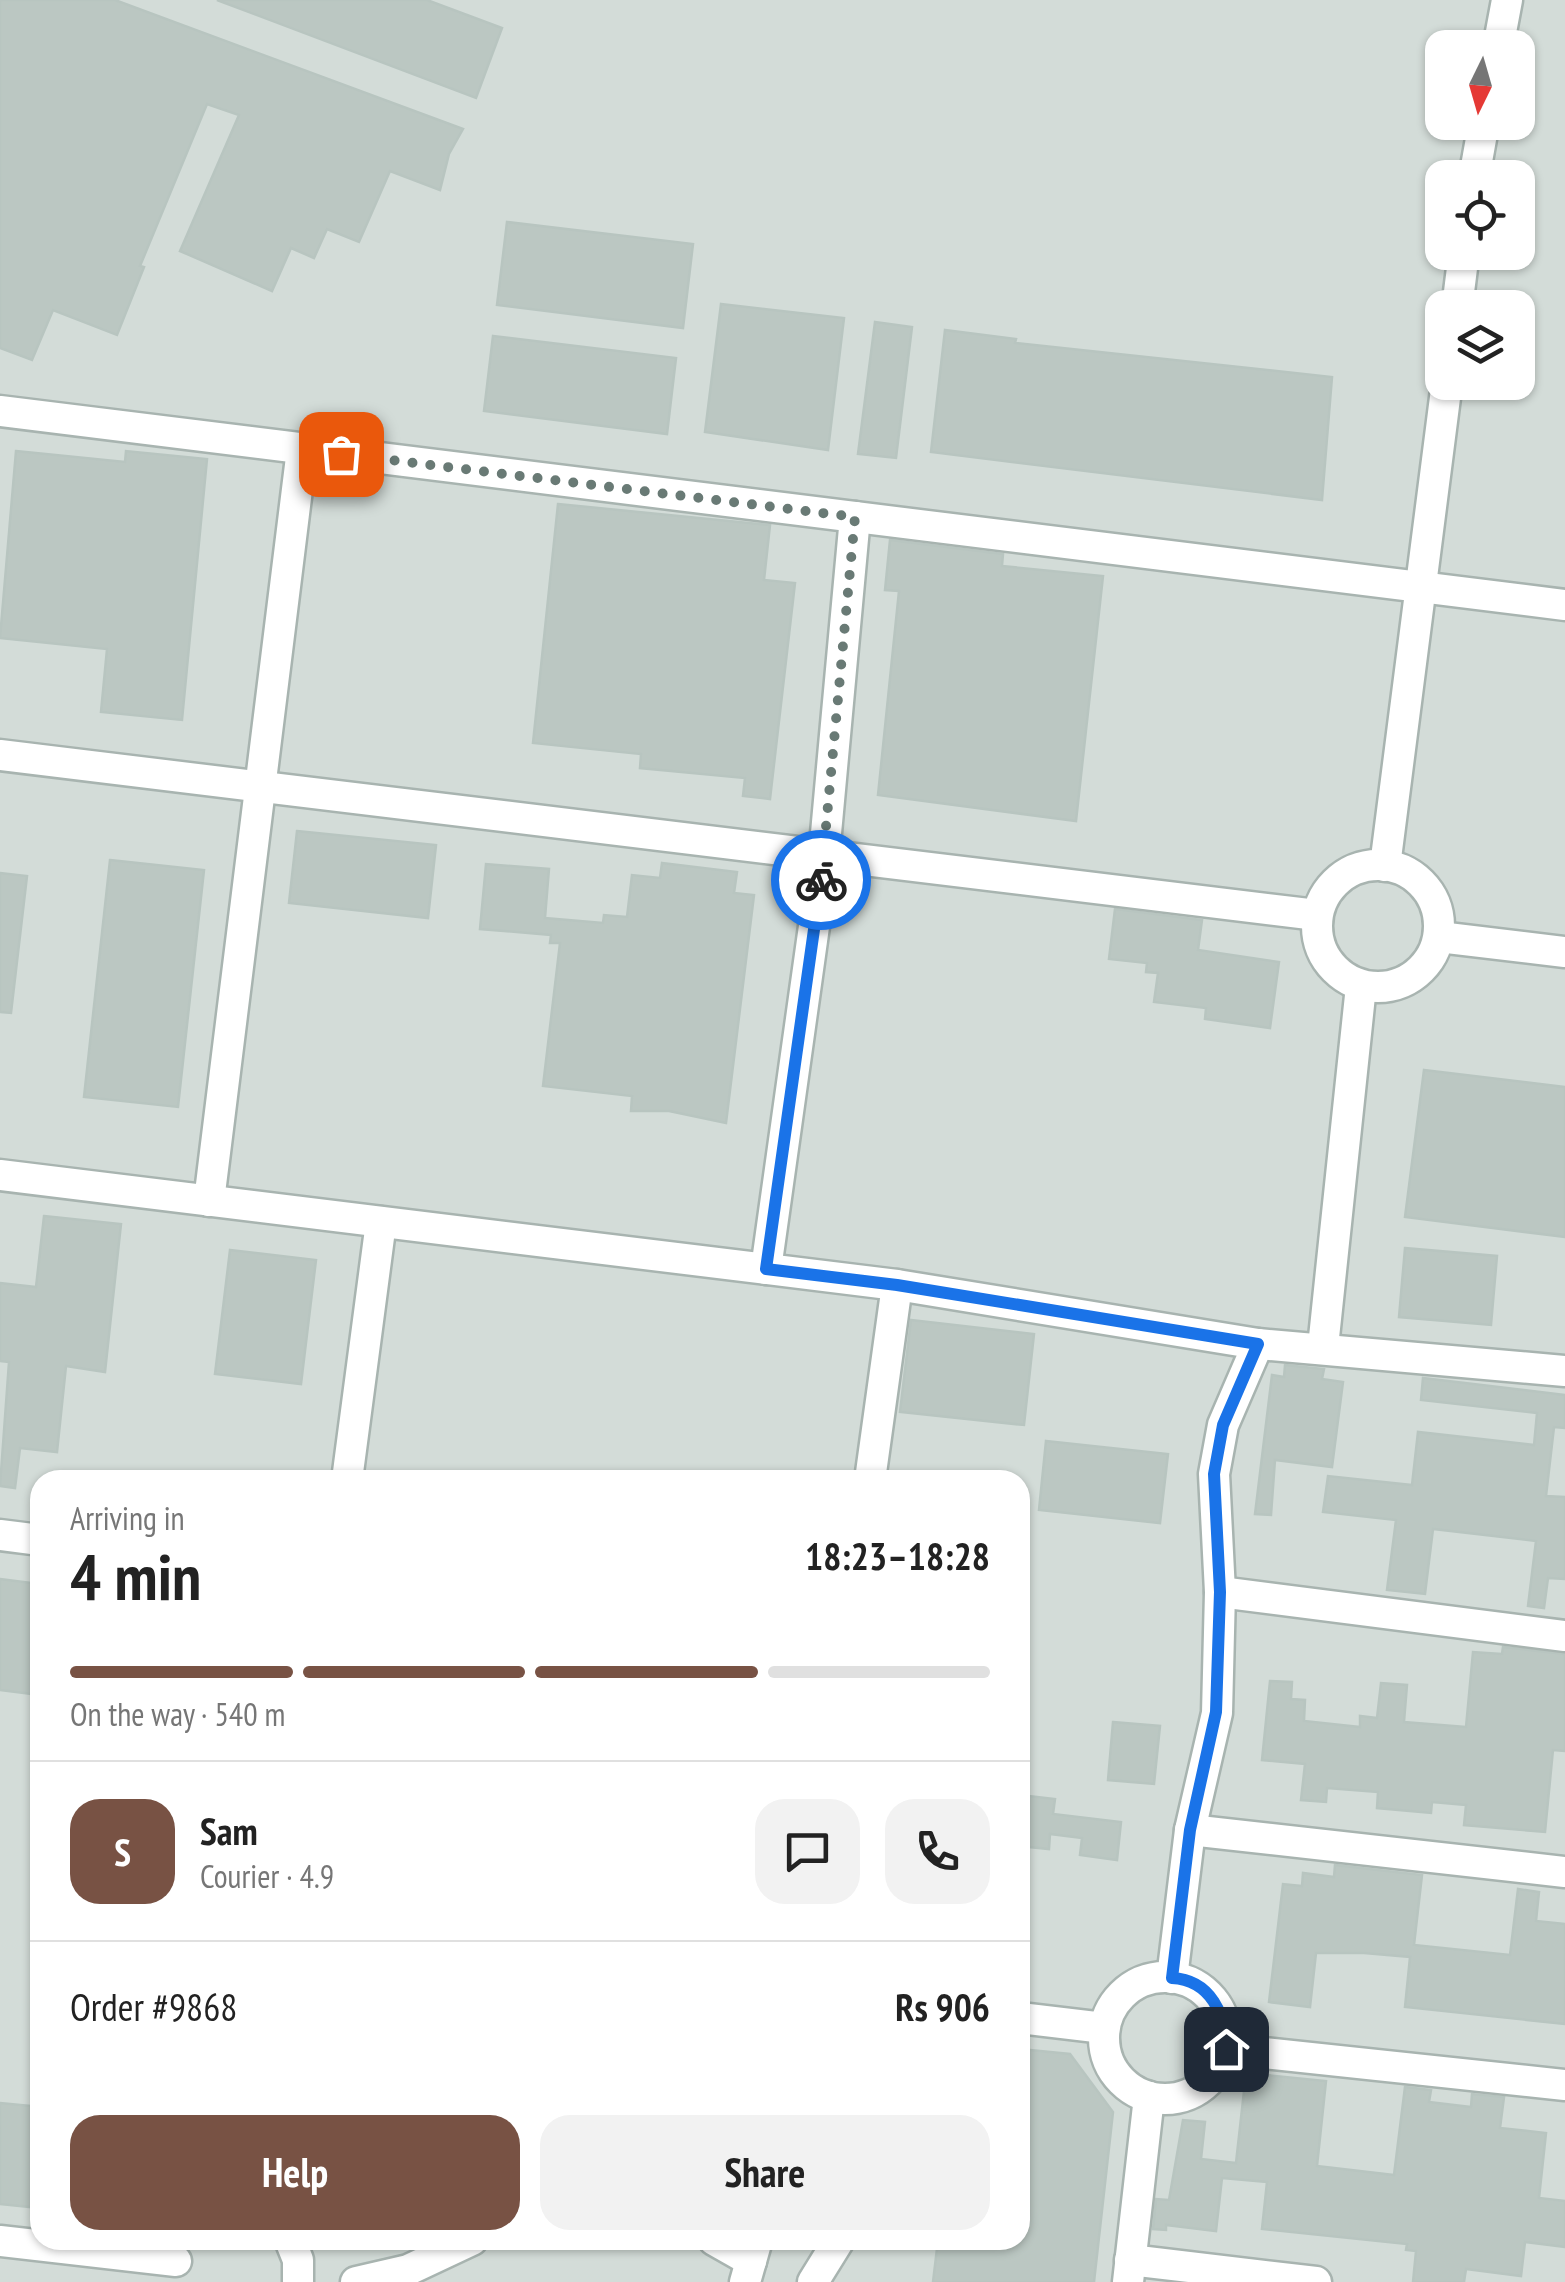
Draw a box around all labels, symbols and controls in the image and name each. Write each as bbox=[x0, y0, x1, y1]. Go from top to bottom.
north arrow bbox=[1425, 30, 1535, 140]
map controls bbox=[1425, 30, 1535, 400]
button: locate bbox=[1425, 160, 1535, 270]
button: layers bbox=[1425, 290, 1535, 400]
pin bbox=[299, 412, 384, 497]
icon: bag bbox=[314, 427, 369, 482]
courier bbox=[771, 830, 871, 930]
icon: bike bbox=[794, 853, 849, 908]
text: Arriving in bbox=[70, 1497, 185, 1539]
text: 18:23–18:28 bbox=[805, 1531, 990, 1580]
text: 4 min bbox=[70, 1534, 201, 1618]
text: On the way · 540 m bbox=[70, 1693, 285, 1735]
button: chat bbox=[755, 1799, 860, 1904]
button: phone bbox=[885, 1799, 990, 1904]
text: Sam bbox=[200, 1806, 258, 1855]
text: S bbox=[114, 1827, 131, 1876]
text: Courier · 4.9 bbox=[200, 1855, 334, 1897]
text: Order #9868 bbox=[70, 1982, 237, 2031]
text: Rs 906 bbox=[895, 1982, 990, 2031]
pin bbox=[1184, 2007, 1269, 2092]
icon: home bbox=[1199, 2022, 1254, 2077]
button: Help bbox=[70, 2115, 520, 2230]
button: Share bbox=[540, 2115, 990, 2230]

